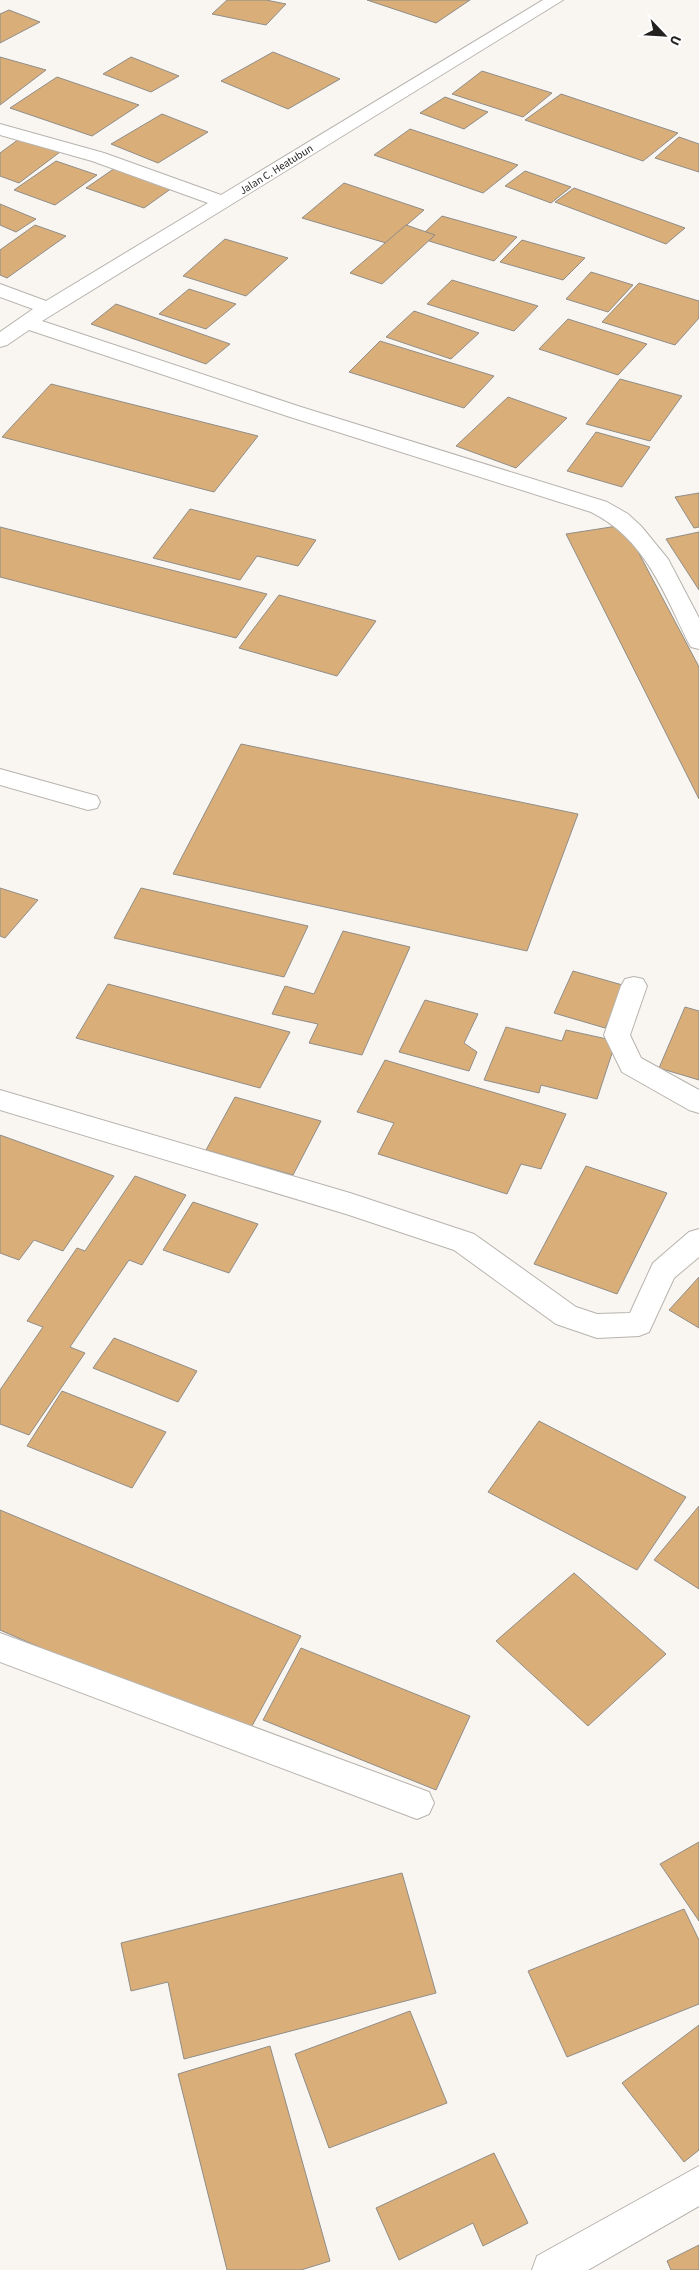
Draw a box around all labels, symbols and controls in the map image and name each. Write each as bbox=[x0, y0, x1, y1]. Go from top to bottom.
north arrow bbox=[639, 10, 689, 60]
text: U bbox=[664, 32, 686, 49]
street label: Jalan C. Heatubun bbox=[237, 141, 316, 198]

